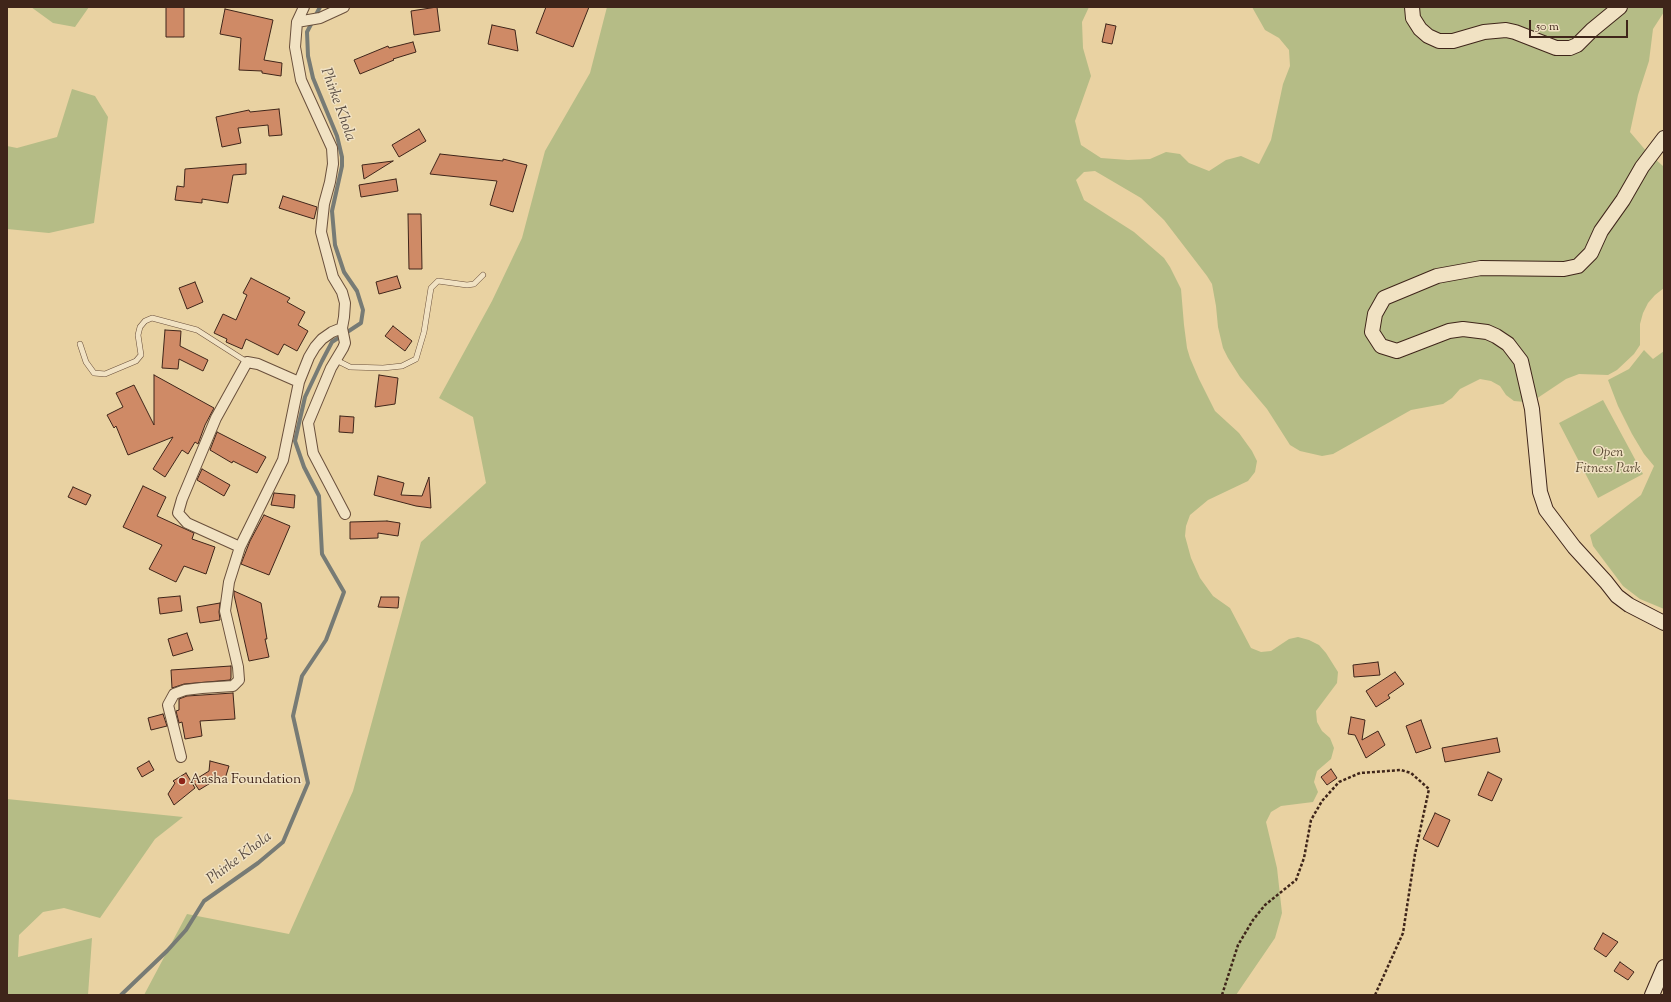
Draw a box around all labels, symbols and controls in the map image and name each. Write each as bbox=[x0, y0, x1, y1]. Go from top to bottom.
scale bar bbox=[1531, 12, 1630, 38]
text: 50 m bbox=[1536, 18, 1559, 36]
water label: Phirke Khola bbox=[315, 66, 359, 144]
park label: Open Fitness Park bbox=[1575, 446, 1641, 478]
place label: Aasha Foundation bbox=[190, 773, 301, 789]
marker: Aasha Foundation bbox=[177, 776, 187, 786]
water label: Phirke Khola bbox=[204, 829, 276, 889]

